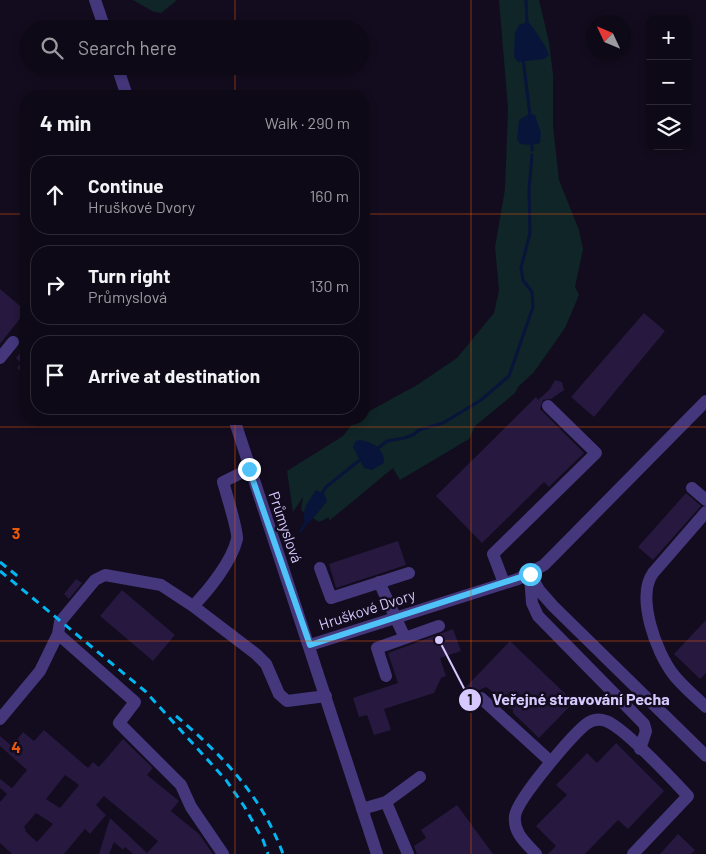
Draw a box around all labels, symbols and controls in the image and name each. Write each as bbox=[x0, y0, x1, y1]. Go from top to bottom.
north arrow bbox=[586, 15, 631, 60]
map controls bbox=[646, 15, 691, 150]
button: + bbox=[646, 15, 691, 60]
search box bbox=[20, 20, 370, 75]
icon: search bbox=[38, 34, 66, 62]
text: Search here bbox=[78, 36, 177, 59]
button: − bbox=[646, 60, 691, 105]
button: layers bbox=[646, 105, 691, 150]
text: 4 min bbox=[40, 110, 91, 135]
text: Walk · 290 m bbox=[265, 113, 350, 132]
text: Continue bbox=[88, 174, 164, 197]
icon: ahead bbox=[41, 181, 69, 209]
text: 160 m bbox=[310, 186, 349, 205]
text: Hruškové Dvory bbox=[88, 197, 195, 216]
text: Turn right bbox=[88, 264, 170, 287]
icon: right bbox=[41, 271, 69, 299]
text: 130 m bbox=[310, 276, 349, 295]
text: Průmyslová bbox=[88, 287, 167, 306]
icon: arrive bbox=[41, 361, 69, 389]
text: Arrive at destination bbox=[88, 364, 260, 387]
route end bbox=[238, 458, 261, 481]
street label: Průmyslová bbox=[265, 489, 307, 565]
text: 3 bbox=[12, 523, 20, 542]
route start bbox=[519, 563, 542, 586]
street label: Hruškové Dvory bbox=[316, 585, 418, 633]
callout: Veřejné stravování Pecha bbox=[457, 684, 680, 715]
text: Veřejné stravování Pecha bbox=[492, 689, 670, 708]
text: 1 bbox=[467, 690, 473, 708]
text: 4 bbox=[11, 737, 21, 756]

